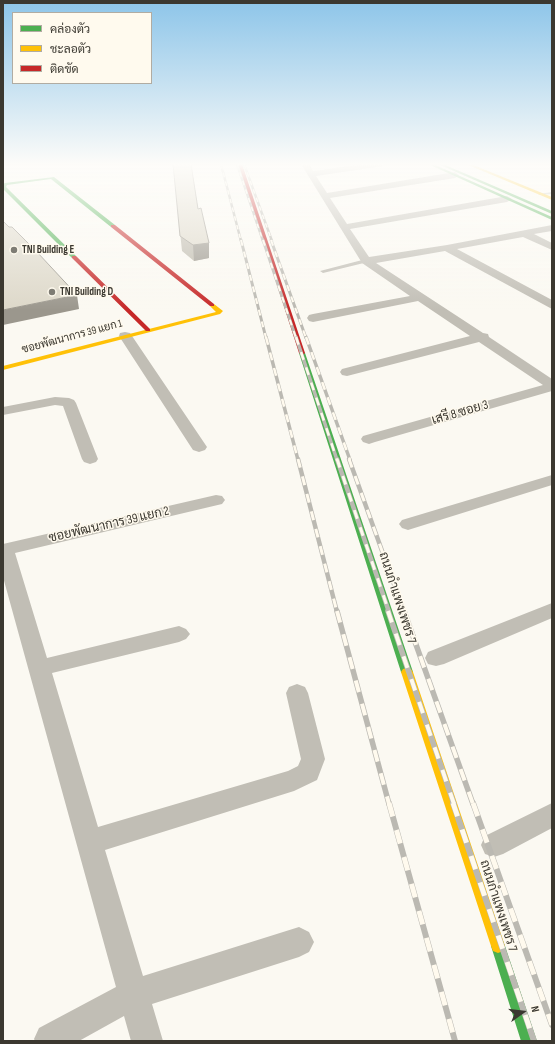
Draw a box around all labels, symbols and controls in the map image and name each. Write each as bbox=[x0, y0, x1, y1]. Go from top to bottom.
legend bbox=[12, 12, 152, 84]
text: คล่องตัว bbox=[50, 22, 90, 37]
text: ชะลอตัว bbox=[50, 42, 91, 57]
text: ติดขัด bbox=[50, 62, 79, 77]
place label: TNI Building E bbox=[22, 243, 74, 257]
marker: TNI Building E bbox=[9, 245, 19, 255]
place label: TNI Building D bbox=[60, 285, 113, 299]
marker: TNI Building D bbox=[47, 287, 57, 297]
street label: ซอยพัฒนาการ 39 แยก 1 bbox=[20, 317, 124, 357]
street label: เสรี 8 ซอย 3 bbox=[430, 397, 490, 429]
street label: ซอยพัฒนาการ 39 แยก 2 bbox=[47, 504, 171, 546]
street label: ถนนกำแพงเพชร 7 bbox=[375, 550, 419, 646]
street label: ถนนกำแพงเพชร 7 bbox=[476, 858, 520, 954]
north arrow bbox=[503, 992, 543, 1032]
text: N bbox=[528, 1005, 542, 1013]

